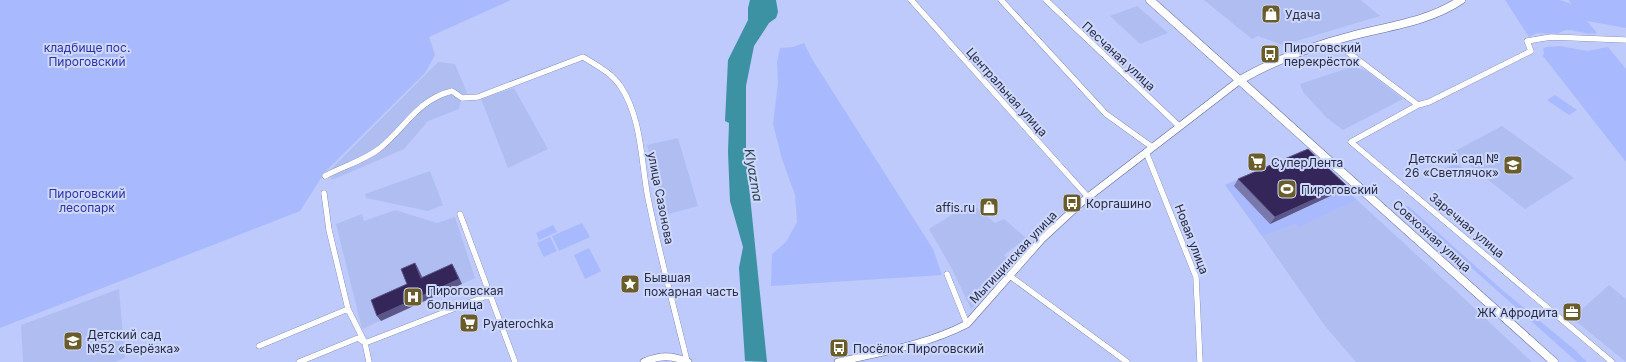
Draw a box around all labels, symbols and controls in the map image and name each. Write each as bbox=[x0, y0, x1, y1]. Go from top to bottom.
shop icon: Удача bbox=[1260, 3, 1282, 25]
place label: Удача bbox=[1285, 7, 1320, 22]
street label: Песчаная улица bbox=[1079, 18, 1159, 94]
park label: кладбище пос. Пироговский bbox=[44, 40, 130, 69]
place label: Пироговский перекрёсток bbox=[1284, 40, 1361, 69]
bus stop icon: Пироговский перекрёсток bbox=[1259, 43, 1281, 65]
street label: Центральная улица bbox=[963, 45, 1051, 139]
water label: Klyazma bbox=[741, 147, 767, 203]
street label: улица Сазонова bbox=[645, 150, 677, 246]
supermarket icon: СуперЛента bbox=[1246, 151, 1268, 173]
place label: Детский сад № 26 «Светлячок» bbox=[1405, 151, 1499, 180]
school or university icon: Детский сад № 26 «Светлячок» bbox=[1502, 154, 1524, 176]
place label: СуперЛента bbox=[1271, 155, 1343, 170]
sports icon: Пироговский bbox=[1276, 178, 1298, 200]
place label: Пироговский bbox=[1301, 182, 1378, 197]
park label: Пироговский лесопарк bbox=[48, 186, 126, 215]
street label: Заречная улица bbox=[1426, 189, 1508, 261]
bus stop icon: Коргашино bbox=[1061, 192, 1083, 214]
shop icon: affis.ru bbox=[978, 196, 1000, 218]
place label: Коргашино bbox=[1086, 196, 1151, 211]
street label: Совхозная улица bbox=[1390, 197, 1474, 275]
place label: affis.ru bbox=[936, 200, 975, 215]
street label: Новая улица bbox=[1172, 202, 1212, 276]
street label: Мытищинская улица bbox=[966, 208, 1060, 306]
place label: Бывшая пожарная часть bbox=[644, 270, 739, 299]
place icon: Бывшая пожарная часть bbox=[619, 273, 641, 295]
place label: Пироговская больница bbox=[427, 283, 503, 312]
hospital icon: Пироговская больница bbox=[402, 286, 424, 308]
office icon: ЖК Афродита bbox=[1561, 301, 1583, 323]
place label: ЖК Афродита bbox=[1477, 305, 1558, 320]
supermarket icon: Pyaterochka bbox=[458, 312, 480, 334]
place label: Pyaterochka bbox=[483, 316, 554, 331]
place label: Детский сад №52 «Берёзка» bbox=[87, 327, 180, 356]
school or university icon: Детский сад №52 «Берёзка» bbox=[62, 330, 84, 352]
bus stop icon: Посёлок Пироговский bbox=[828, 337, 850, 359]
place label: Посёлок Пироговский bbox=[853, 341, 984, 356]

